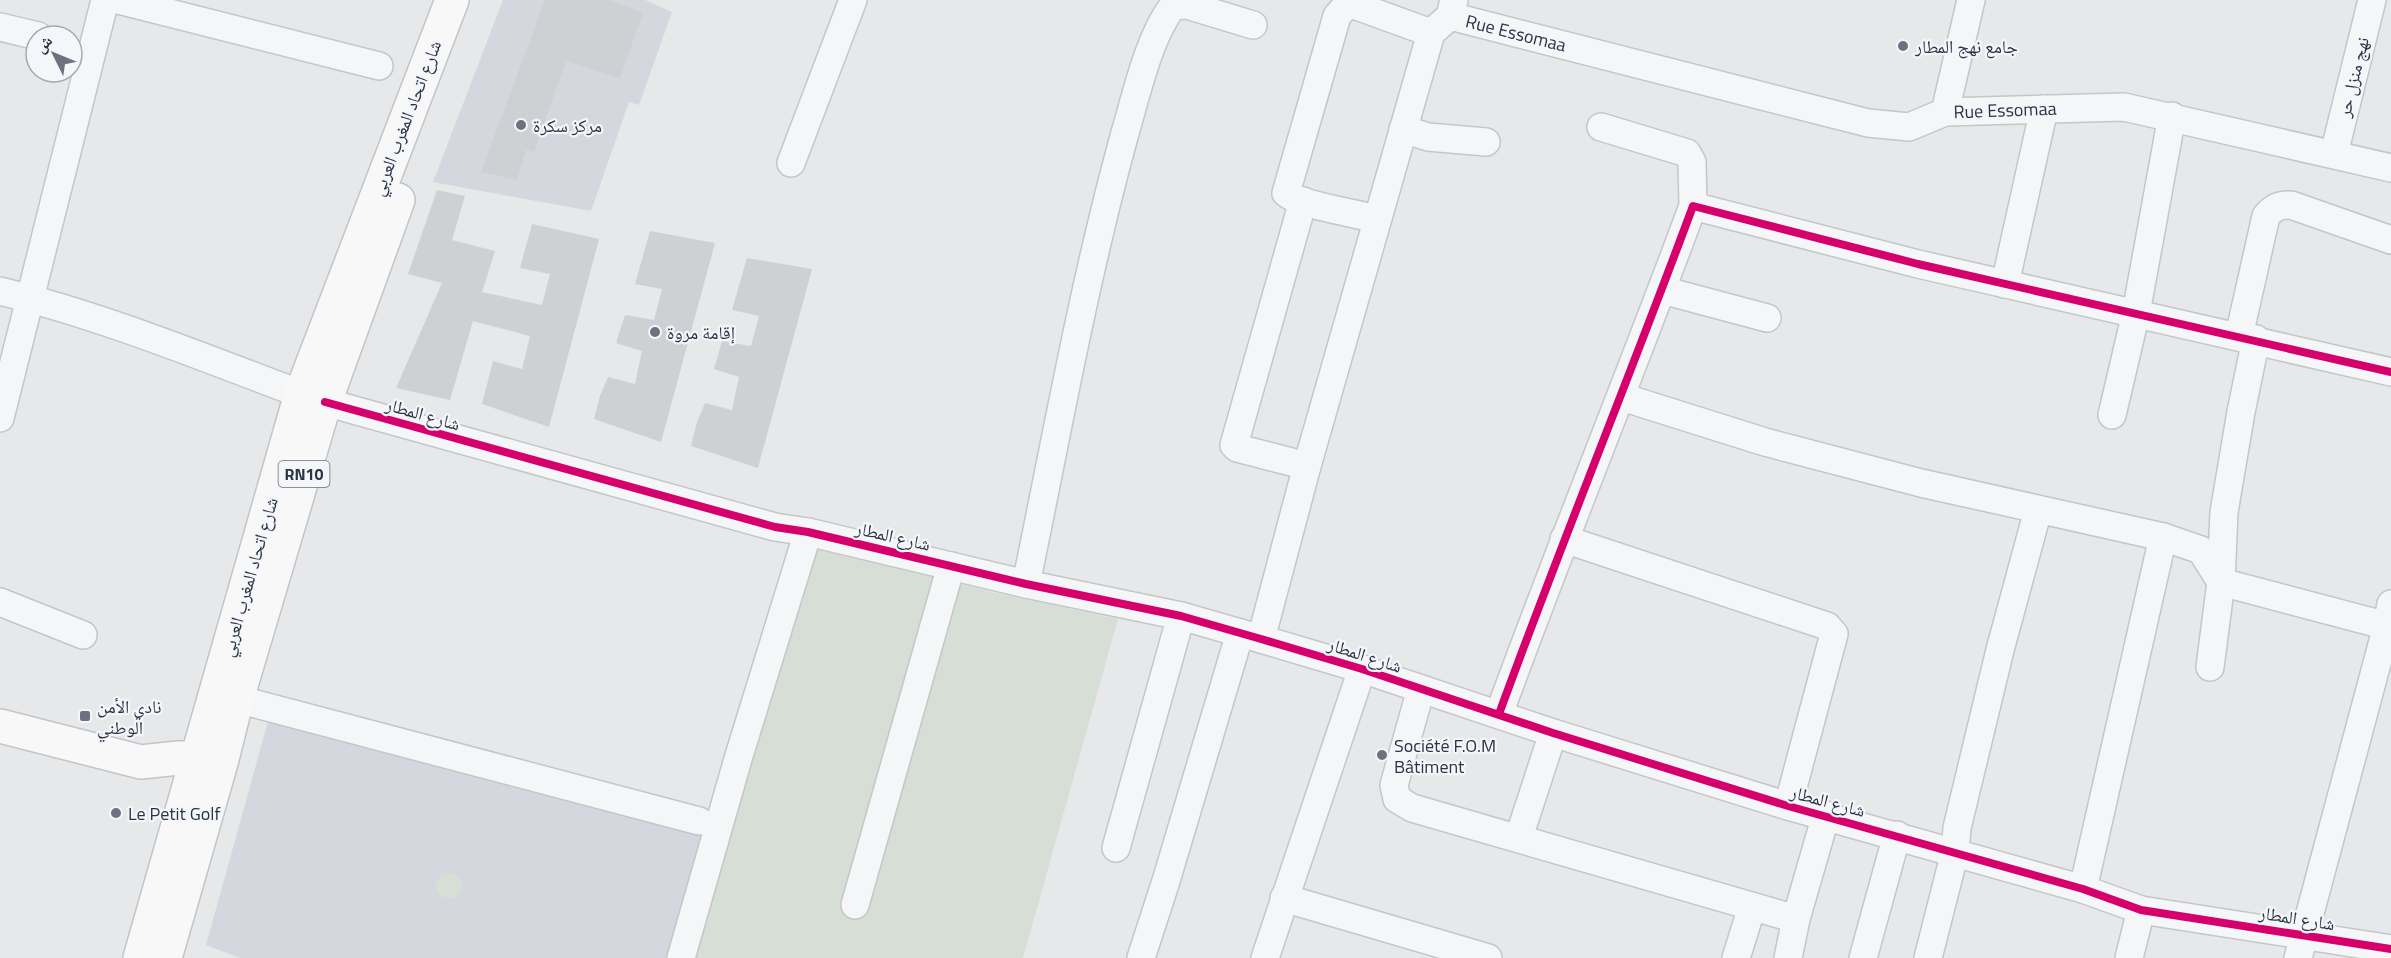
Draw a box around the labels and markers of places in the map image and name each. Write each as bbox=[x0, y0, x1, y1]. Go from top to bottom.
place label: جامع نهج المطار bbox=[1914, 33, 2018, 60]
marker: جامع نهج المطار bbox=[1896, 39, 1910, 53]
place label: مركز سكرة bbox=[533, 112, 602, 139]
marker: مركز سكرة bbox=[514, 118, 528, 132]
place label: إقامة مروة bbox=[667, 319, 735, 346]
marker: إقامة مروة bbox=[648, 325, 662, 339]
place label: نادي الأمن الوطني bbox=[97, 693, 161, 742]
marker: نادي الأمن الوطني bbox=[78, 709, 92, 723]
place label: Société F.O.M Bâtiment bbox=[1394, 732, 1496, 780]
marker: Société F.O.M Bâtiment bbox=[1375, 748, 1389, 762]
place label: Le Petit Golf bbox=[128, 800, 221, 827]
marker: Le Petit Golf bbox=[109, 806, 123, 820]

